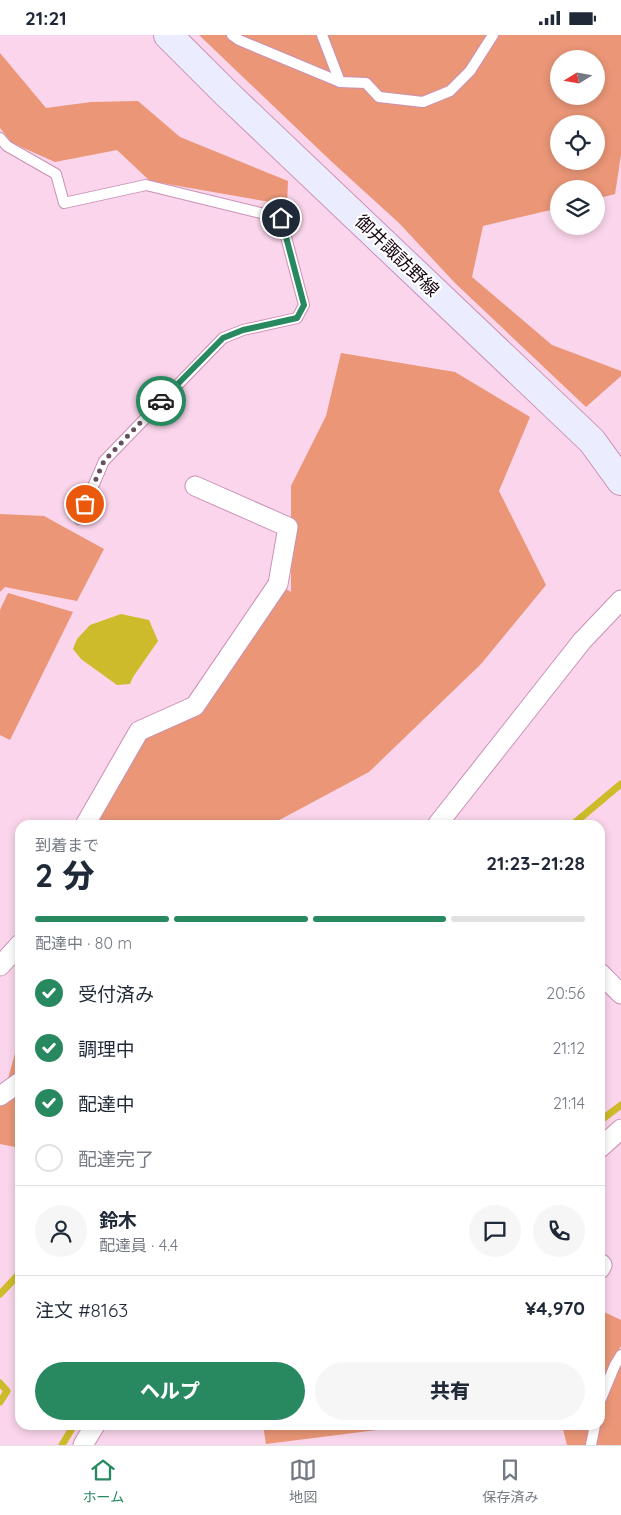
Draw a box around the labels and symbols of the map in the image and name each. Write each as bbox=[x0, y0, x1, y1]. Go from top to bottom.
north arrow bbox=[550, 50, 605, 105]
pin bbox=[260, 197, 302, 239]
street label: 御井諏訪野線 bbox=[351, 210, 444, 301]
courier bbox=[136, 376, 186, 426]
pin bbox=[64, 483, 106, 525]

